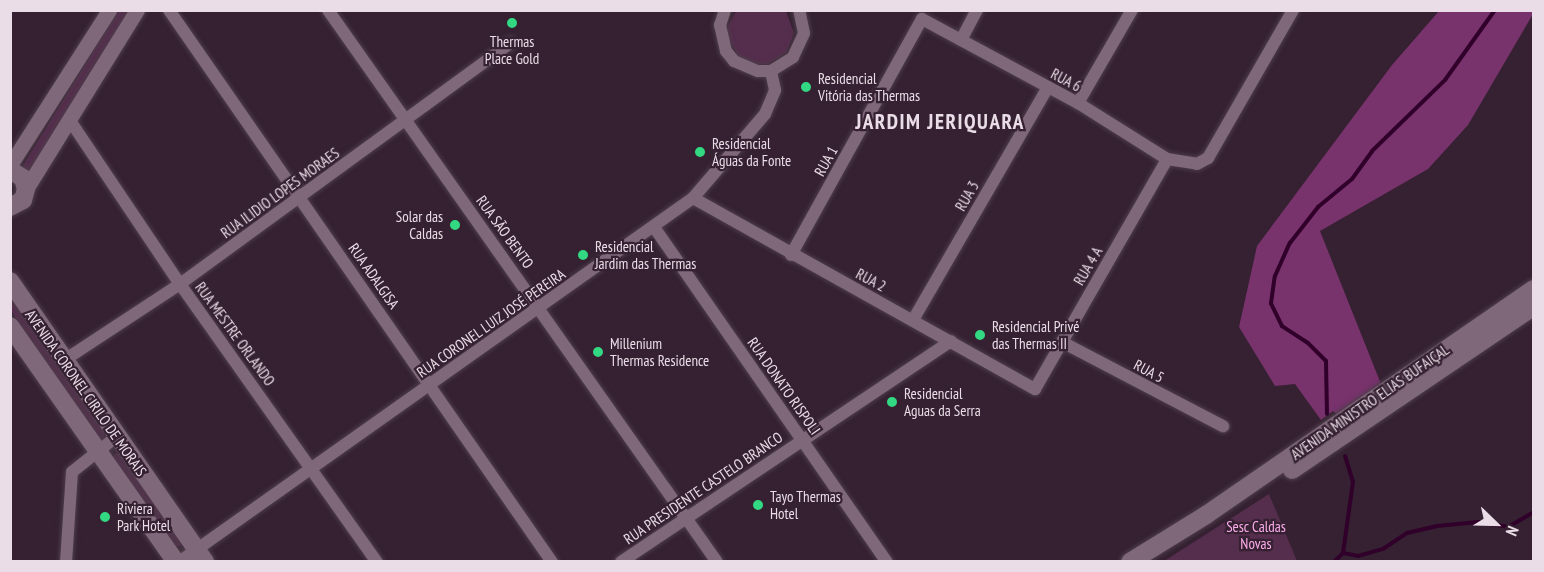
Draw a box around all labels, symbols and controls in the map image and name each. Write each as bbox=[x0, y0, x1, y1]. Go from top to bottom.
marker: Thermas Place Gold bbox=[505, 16, 519, 30]
place label: Thermas Place Gold bbox=[485, 32, 539, 67]
street label: RUA 6 bbox=[1048, 65, 1084, 95]
place label: Residencial Vitória das Thermas bbox=[818, 69, 920, 104]
marker: Residencial Vitória das Thermas bbox=[799, 80, 813, 94]
district label: JARDIM JERIQUARA bbox=[855, 109, 1025, 135]
place label: Residencial Águas da Fonte bbox=[712, 134, 791, 169]
street label: RUA 1 bbox=[810, 143, 842, 179]
street label: RUA ILIDIO LOPES MORAES bbox=[217, 144, 343, 242]
marker: Residencial Águas da Fonte bbox=[693, 145, 707, 159]
street label: RUA 3 bbox=[951, 178, 983, 214]
street label: RUA SÃO BENTO bbox=[472, 192, 538, 272]
place label: Solar das Caldas bbox=[396, 207, 443, 242]
marker: Solar das Caldas bbox=[448, 218, 462, 232]
place label: Residencial Jardim das Thermas bbox=[595, 237, 697, 272]
street label: RUA ADALGISA bbox=[345, 239, 403, 313]
street label: RUA 4 A bbox=[1070, 243, 1106, 289]
marker: Residencial Jardim das Thermas bbox=[576, 248, 590, 262]
street label: RUA CORONEL LUIZ JOSÉ PEREIRA bbox=[413, 264, 569, 382]
street label: RUA 2 bbox=[853, 265, 889, 295]
street label: RUA MESTRE ORLANDO bbox=[191, 278, 279, 390]
street label: AVENIDA CORONEL CIRILO DE MORAIS bbox=[21, 306, 151, 480]
place label: Residencial Privé das Thermas II bbox=[992, 317, 1079, 352]
marker: Residencial Privé das Thermas II bbox=[973, 328, 987, 342]
place label: Millenium Thermas Residence bbox=[610, 334, 709, 369]
street label: RUA DONATO RISPOLI bbox=[744, 334, 824, 438]
street label: AVENIDA MINISTRO ELIAS BUFAIÇAL bbox=[1287, 340, 1453, 464]
marker: Millenium Thermas Residence bbox=[591, 345, 605, 359]
street label: RUA 5 bbox=[1131, 356, 1167, 386]
place label: Residencial Aguas da Serra bbox=[904, 384, 981, 419]
marker: Residencial Aguas da Serra bbox=[885, 395, 899, 409]
street label: RUA PRESIDENTE CASTELO BRANCO bbox=[620, 428, 786, 548]
place label: Tayo Thermas Hotel bbox=[770, 487, 841, 522]
north arrow bbox=[1466, 494, 1526, 554]
marker: Tayo Thermas Hotel bbox=[751, 498, 765, 512]
place label: Riviera Park Hotel bbox=[117, 499, 171, 534]
marker: Riviera Park Hotel bbox=[98, 510, 112, 524]
park label: Sesc Caldas Novas bbox=[1226, 517, 1286, 552]
text: N bbox=[1502, 523, 1523, 539]

